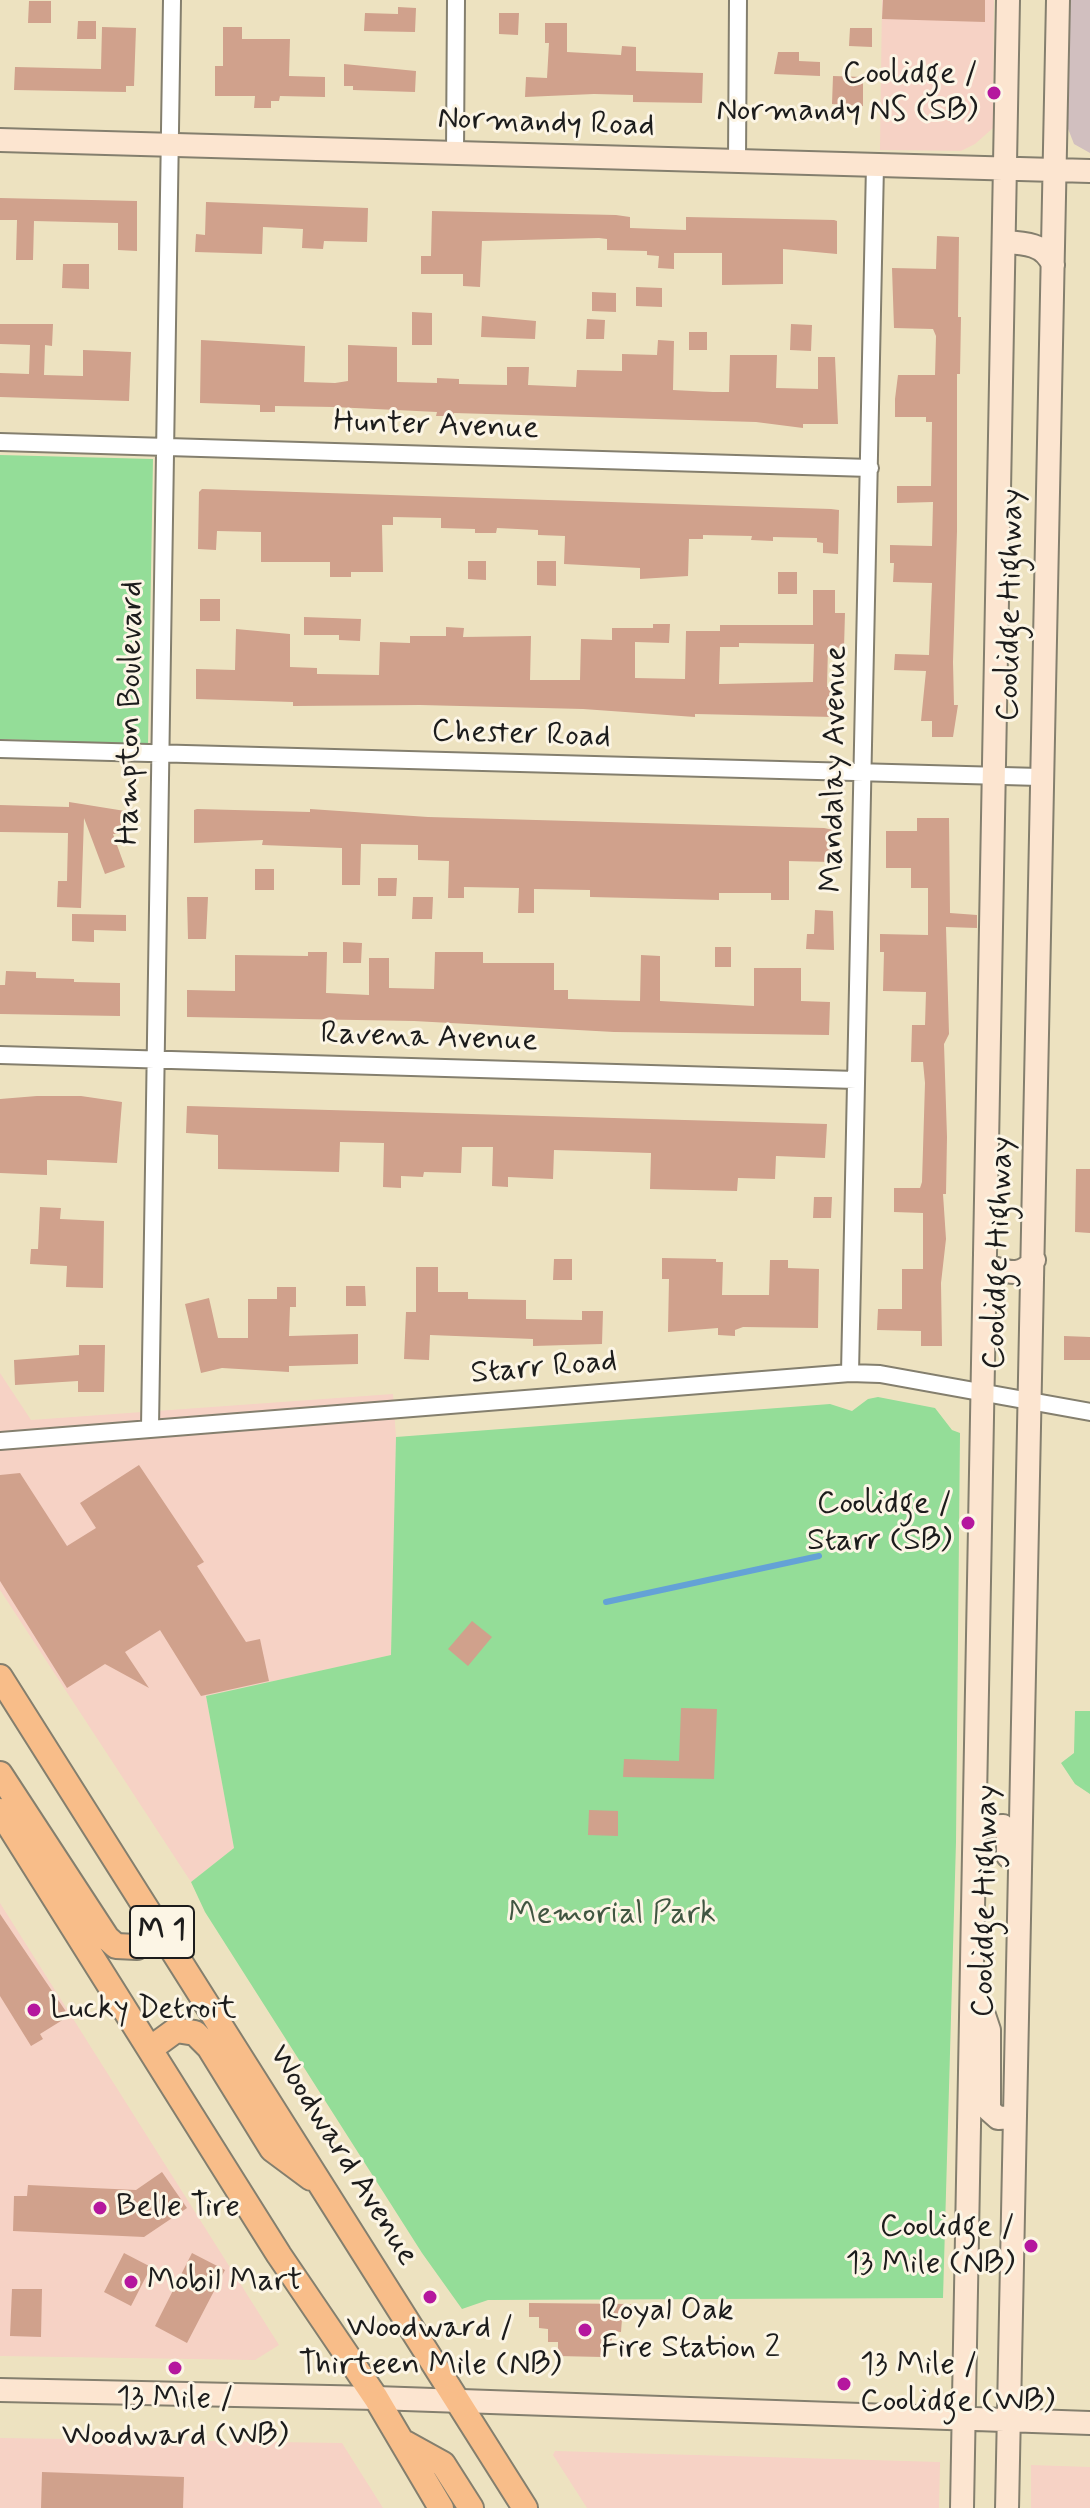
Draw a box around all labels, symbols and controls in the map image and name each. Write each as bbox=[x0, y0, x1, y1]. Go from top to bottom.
place label: Coolidge / Normandy NS (SB) bbox=[716, 56, 978, 131]
marker: Coolidge / Normandy NS (SB) bbox=[985, 84, 1003, 102]
street label: Normandy Road bbox=[437, 101, 655, 147]
street label: Hunter Avenue bbox=[333, 404, 539, 450]
street label: Coolidge Highway bbox=[991, 488, 1033, 722]
street label: Hampton Boulevard bbox=[110, 580, 154, 846]
street label: Mandalay Avenue bbox=[815, 645, 857, 893]
street label: Chester Road bbox=[431, 714, 611, 758]
street label: Ravena Avenue bbox=[320, 1016, 538, 1062]
street label: Coolidge Highway bbox=[977, 1136, 1023, 1370]
street label: Starr Road bbox=[469, 1343, 619, 1395]
place label: Coolidge / Starr (SB) bbox=[807, 1486, 952, 1561]
marker: Coolidge / Starr (SB) bbox=[959, 1514, 977, 1532]
street label: Coolidge Highway bbox=[966, 1784, 1008, 2018]
park label: Memorial Park bbox=[508, 1896, 716, 1934]
road number: M 1 bbox=[130, 1906, 194, 1958]
place label: Lucky Detroit bbox=[50, 1991, 237, 2029]
marker: Lucky Detroit bbox=[25, 2001, 43, 2019]
street label: Woodward Avenue bbox=[259, 2038, 425, 2274]
place label: Belle Tire bbox=[116, 2189, 240, 2227]
marker: Belle Tire bbox=[91, 2199, 109, 2217]
place label: Coolidge / 13 Mile (NB) bbox=[845, 2209, 1015, 2284]
marker: Coolidge / 13 Mile (NB) bbox=[1022, 2237, 1040, 2255]
place label: Mobil Mart bbox=[147, 2263, 302, 2301]
marker: Mobil Mart bbox=[122, 2273, 140, 2291]
marker: Woodward / Thirteen Mile (NB) bbox=[421, 2288, 439, 2306]
place label: Royal Oak Fire Station 2 bbox=[601, 2293, 780, 2368]
place label: Woodward / Thirteen Mile (NB) bbox=[299, 2310, 561, 2385]
marker: Royal Oak Fire Station 2 bbox=[576, 2321, 594, 2339]
place label: 13 Mile / Coolidge (WB) bbox=[860, 2347, 1055, 2422]
marker: 13 Mile / Woodward (WB) bbox=[166, 2359, 184, 2377]
marker: 13 Mile / Coolidge (WB) bbox=[835, 2375, 853, 2393]
place label: 13 Mile / Woodward (WB) bbox=[62, 2381, 288, 2456]

